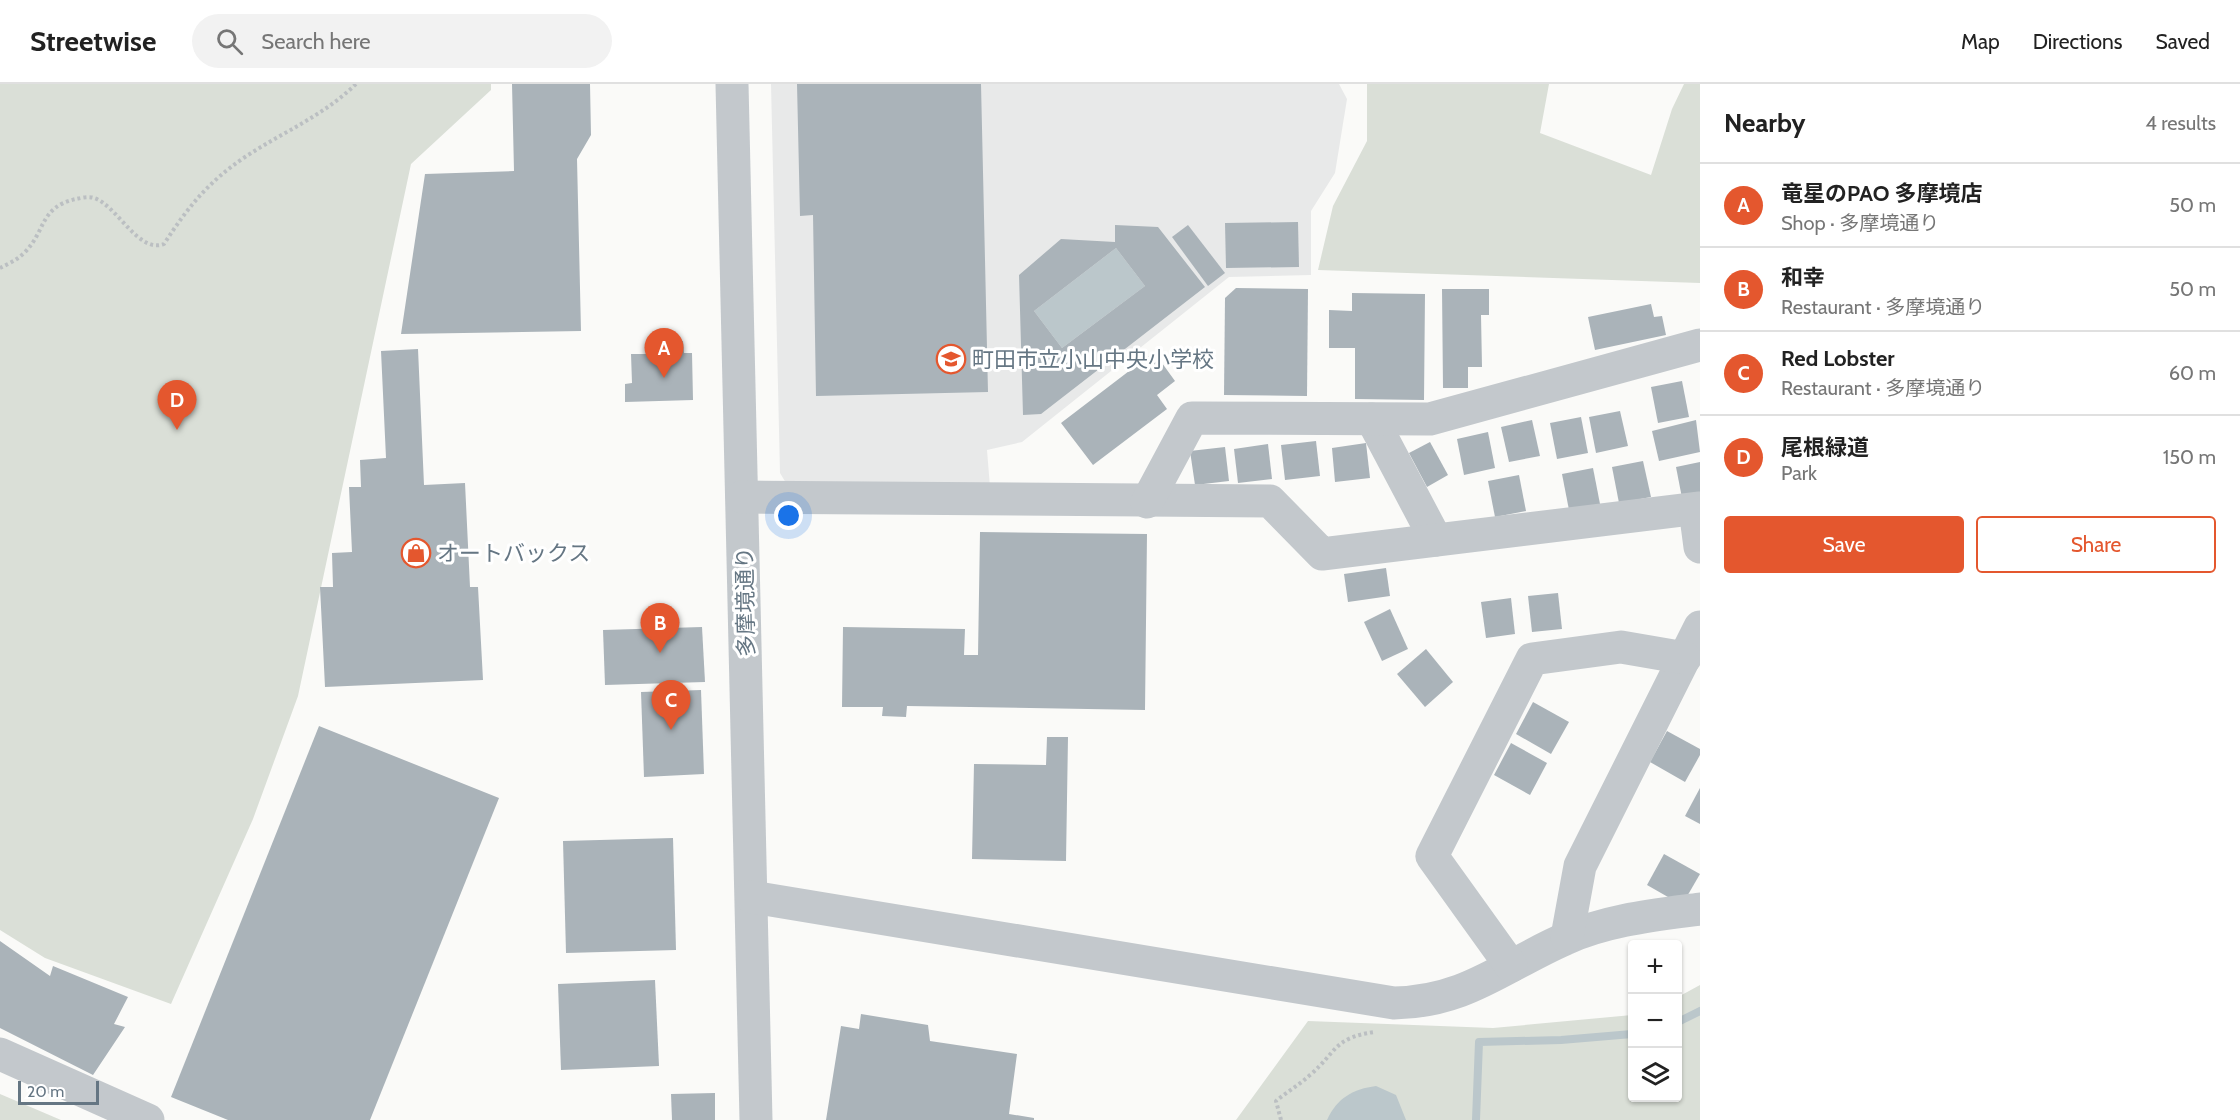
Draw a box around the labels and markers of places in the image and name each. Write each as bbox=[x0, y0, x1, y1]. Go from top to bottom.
pin: A bbox=[644, 328, 684, 378]
school or university icon: 町田市立小山中央小学校 bbox=[935, 343, 967, 375]
place label: 町田市立小山中央小学校 bbox=[972, 346, 1214, 373]
pin: D bbox=[158, 380, 196, 430]
shop icon: オートバックス bbox=[400, 537, 432, 569]
place label: オートバックス bbox=[437, 540, 590, 567]
pin: B bbox=[640, 604, 680, 653]
pin: C bbox=[652, 680, 690, 730]

